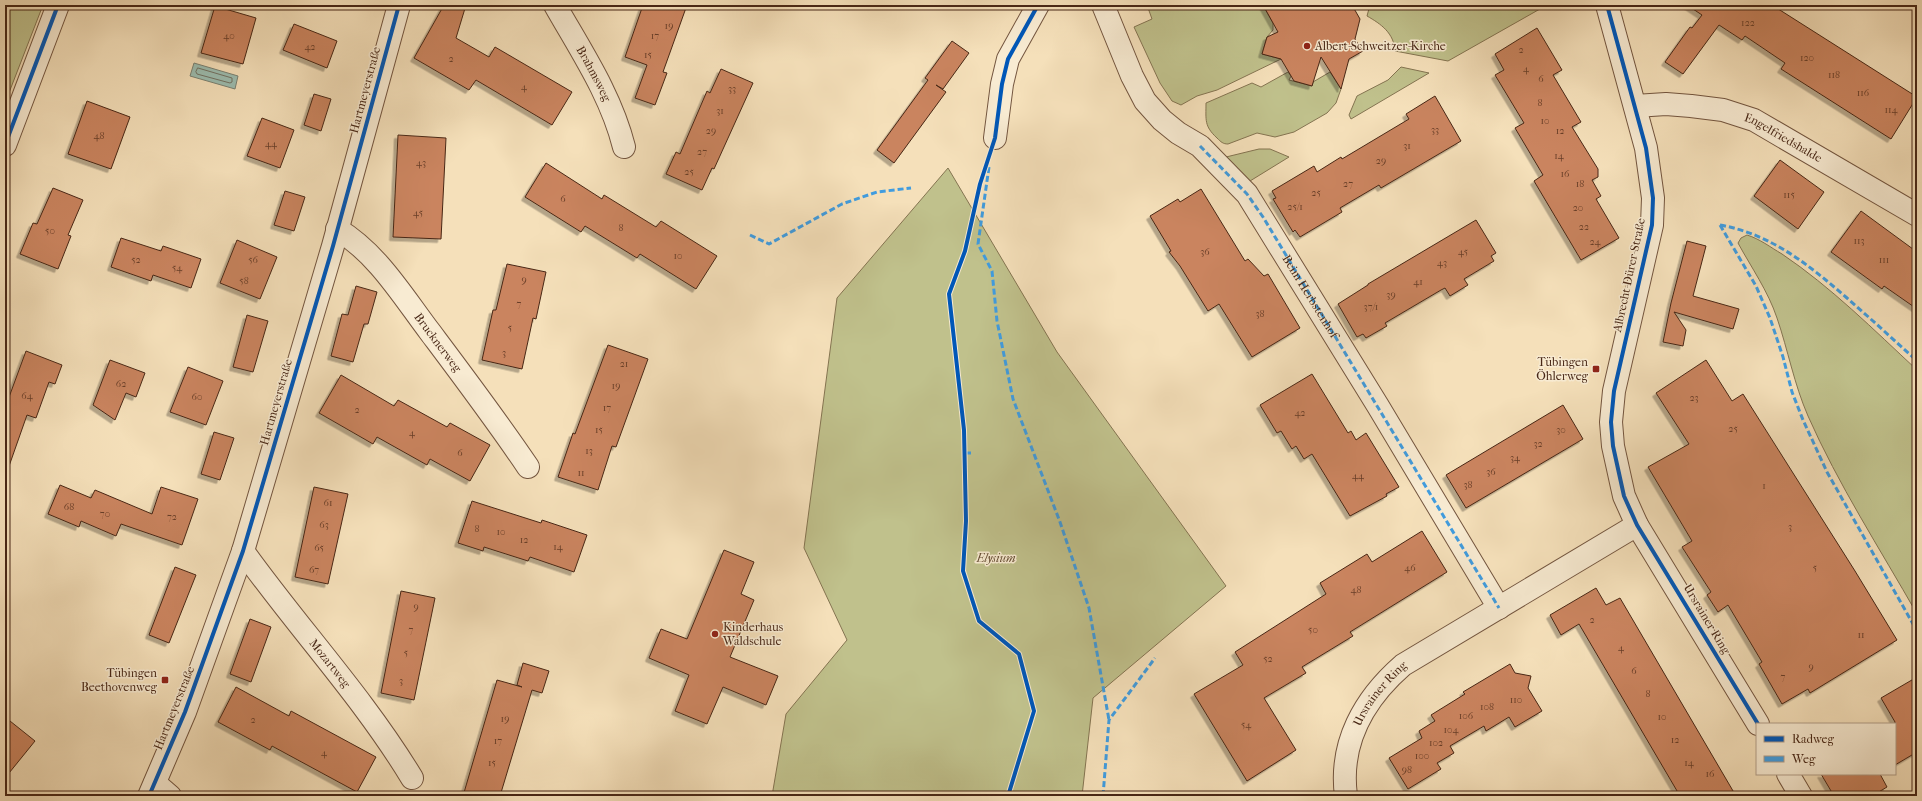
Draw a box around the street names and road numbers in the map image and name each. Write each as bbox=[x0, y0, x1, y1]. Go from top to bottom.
street label: Brahmsweg bbox=[573, 44, 614, 104]
street label: Hartmeyerstraße bbox=[347, 45, 383, 135]
street label: Engelfriedshalde bbox=[1743, 110, 1825, 165]
street label: Albrecht-Dürer-Straße bbox=[1610, 217, 1648, 334]
street label: Beim Herbstenhof bbox=[1279, 252, 1343, 343]
street label: Brucknerweg bbox=[411, 310, 465, 375]
street label: Hartmeyerstraße bbox=[257, 357, 295, 447]
street label: Ursrainer Ring bbox=[1681, 581, 1734, 657]
street label: Mozartweg bbox=[306, 636, 354, 691]
street label: Ursrainer Ring bbox=[1350, 658, 1410, 728]
street label: Hartmeyerstraße bbox=[151, 664, 197, 752]

